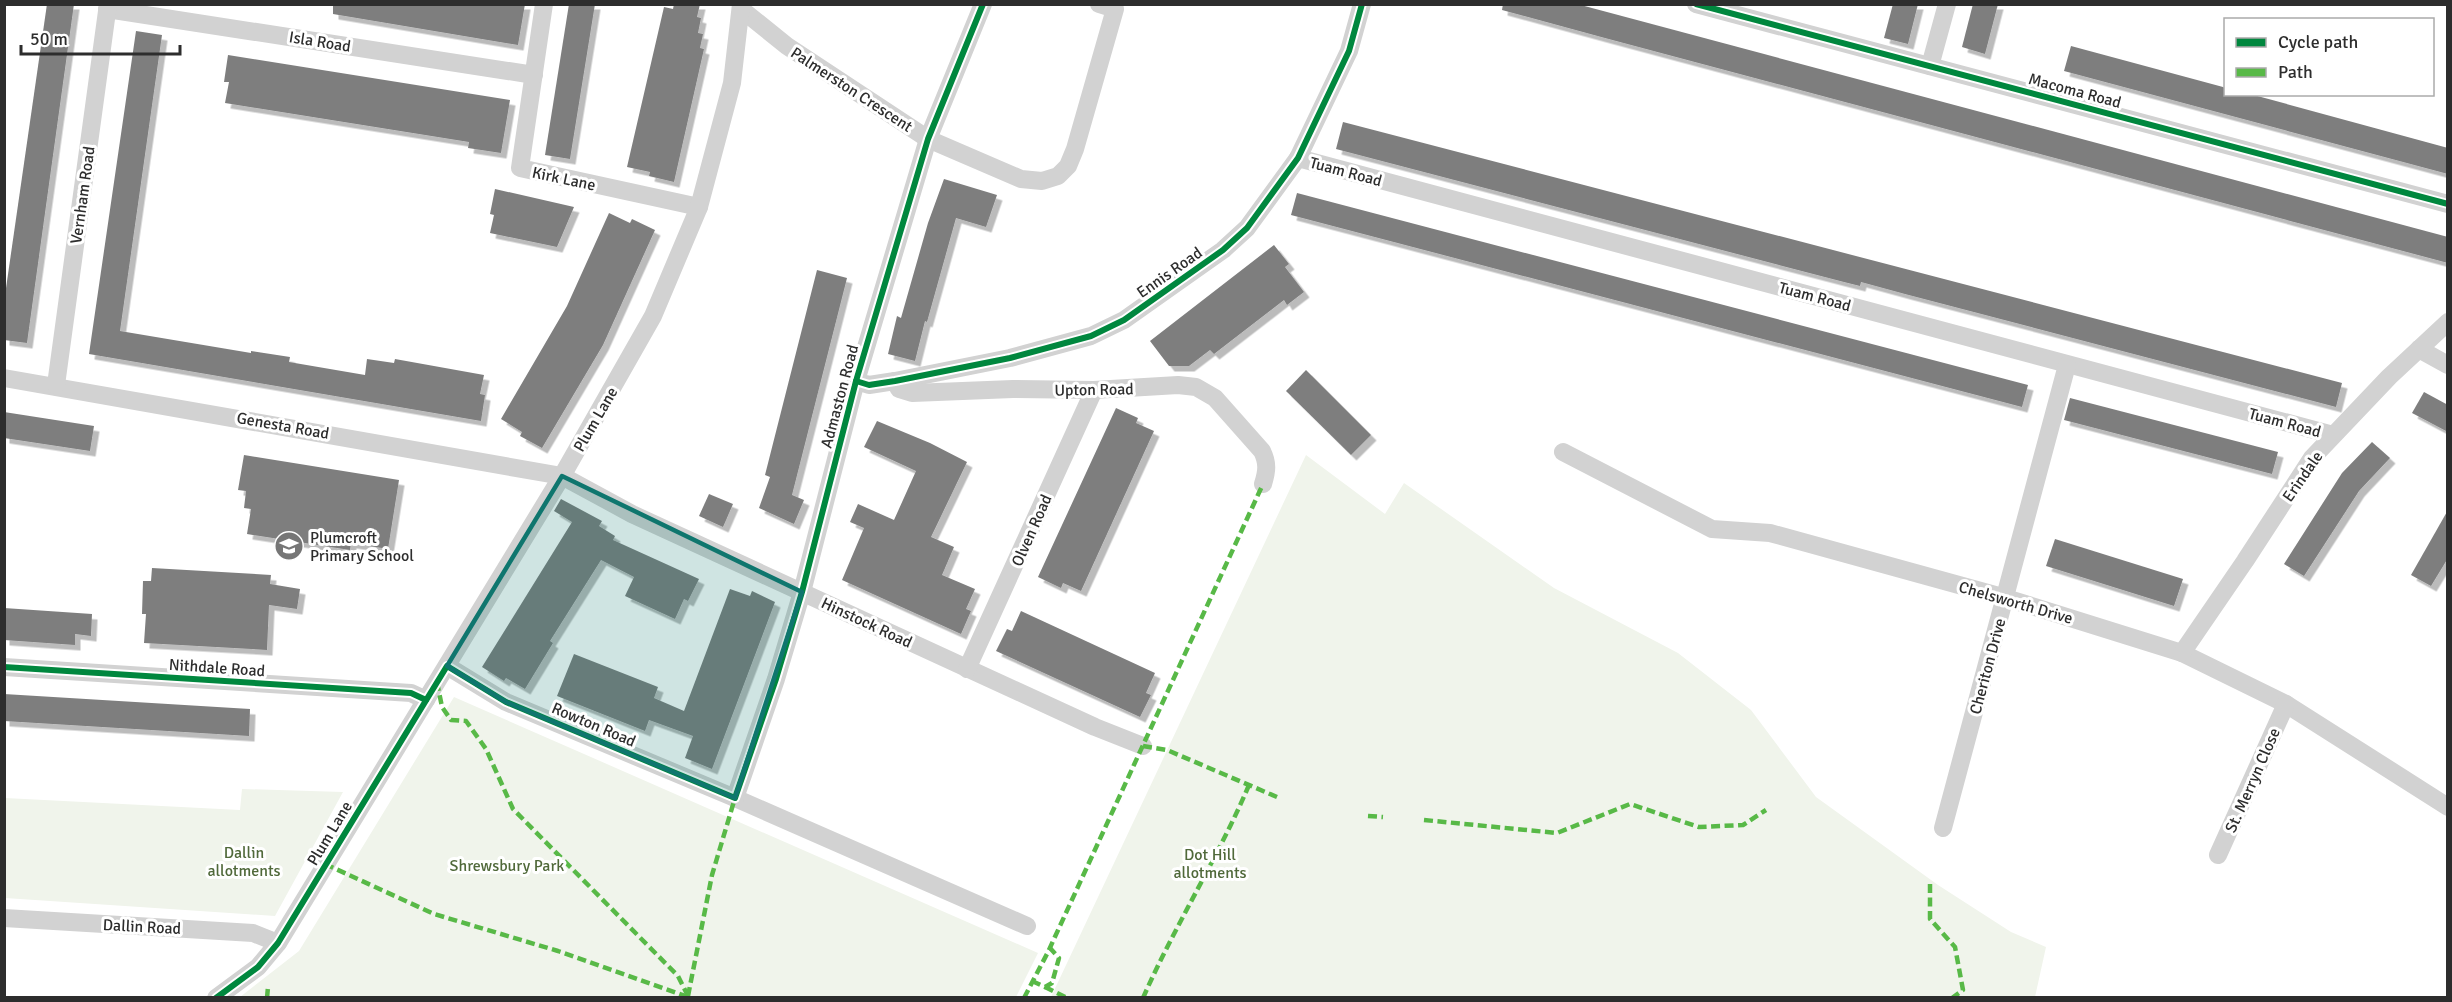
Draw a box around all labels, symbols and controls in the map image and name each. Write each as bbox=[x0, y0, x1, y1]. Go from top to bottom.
scale bar bbox=[21, 18, 180, 56]
legend bbox=[2224, 18, 2434, 96]
street label: Isla Road bbox=[288, 27, 352, 57]
text: 50 m bbox=[30, 28, 68, 50]
text: Cycle path bbox=[2278, 31, 2358, 53]
street label: Palmerston Crescent bbox=[787, 43, 916, 137]
text: Path bbox=[2278, 61, 2313, 83]
street label: Macoma Road bbox=[2026, 69, 2123, 113]
street label: Vernham Road bbox=[66, 145, 100, 245]
street label: Tuam Road bbox=[1307, 153, 1384, 191]
street label: Kirk Lane bbox=[530, 163, 597, 195]
street label: Ennis Road bbox=[1133, 243, 1206, 303]
street label: Tuam Road bbox=[1776, 278, 1853, 316]
street label: Admaston Road bbox=[817, 342, 863, 450]
street label: Upton Road bbox=[1054, 379, 1134, 401]
street label: Plum Lane bbox=[569, 383, 622, 456]
street label: Tuam Road bbox=[2246, 404, 2323, 442]
street label: Genesta Road bbox=[235, 408, 331, 444]
street label: Erindale bbox=[2278, 447, 2327, 506]
street label: Olven Road bbox=[1007, 491, 1057, 569]
place label: Plumcroft Primary School bbox=[310, 528, 414, 566]
school or university icon: Plumcroft Primary School bbox=[273, 530, 305, 562]
street label: Chelsworth Drive bbox=[1956, 577, 2075, 629]
street label: Hinstock Road bbox=[818, 593, 915, 653]
street label: Cheriton Drive bbox=[1966, 616, 2010, 716]
street label: Nithdale Road bbox=[168, 655, 266, 681]
street label: Rowton Road bbox=[548, 698, 639, 752]
street label: St. Merryn Close bbox=[2221, 725, 2285, 836]
street label: Plum Lane bbox=[303, 798, 357, 869]
park label: Dallin allotments bbox=[207, 843, 281, 881]
park label: Dot Hill allotments bbox=[1173, 845, 1247, 883]
park label: Shrewsbury Park bbox=[450, 856, 564, 876]
street label: Dallin Road bbox=[102, 915, 182, 939]

